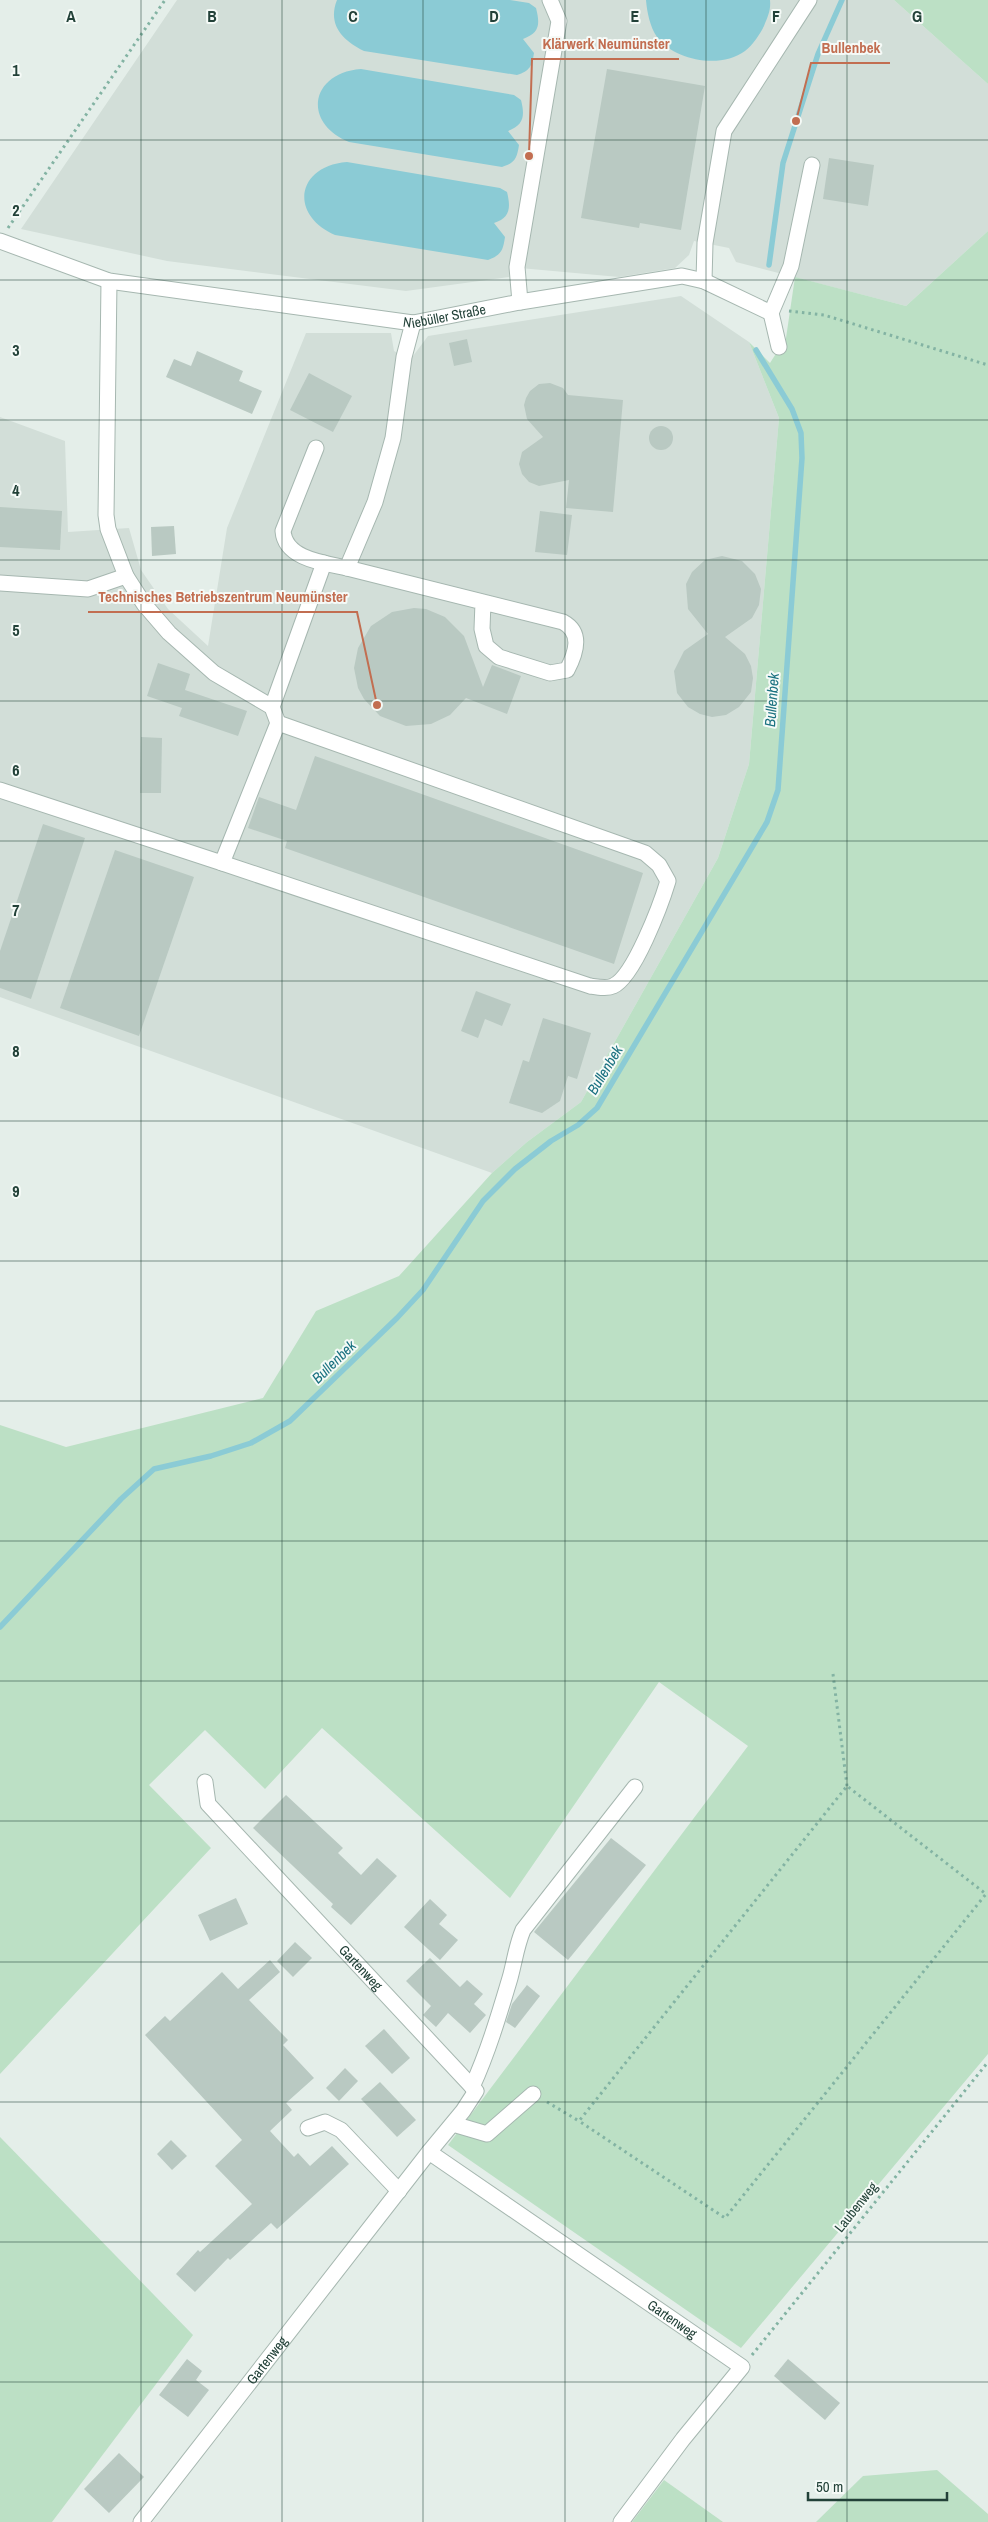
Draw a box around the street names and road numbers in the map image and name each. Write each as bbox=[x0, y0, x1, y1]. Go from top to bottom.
street label: Niebüller Straße bbox=[402, 300, 487, 332]
street label: Gartenweg bbox=[335, 1941, 387, 1995]
street label: Laubenweg bbox=[830, 2178, 882, 2236]
street label: Gartenweg bbox=[644, 2296, 701, 2343]
street label: Gartenweg bbox=[243, 2332, 292, 2388]

